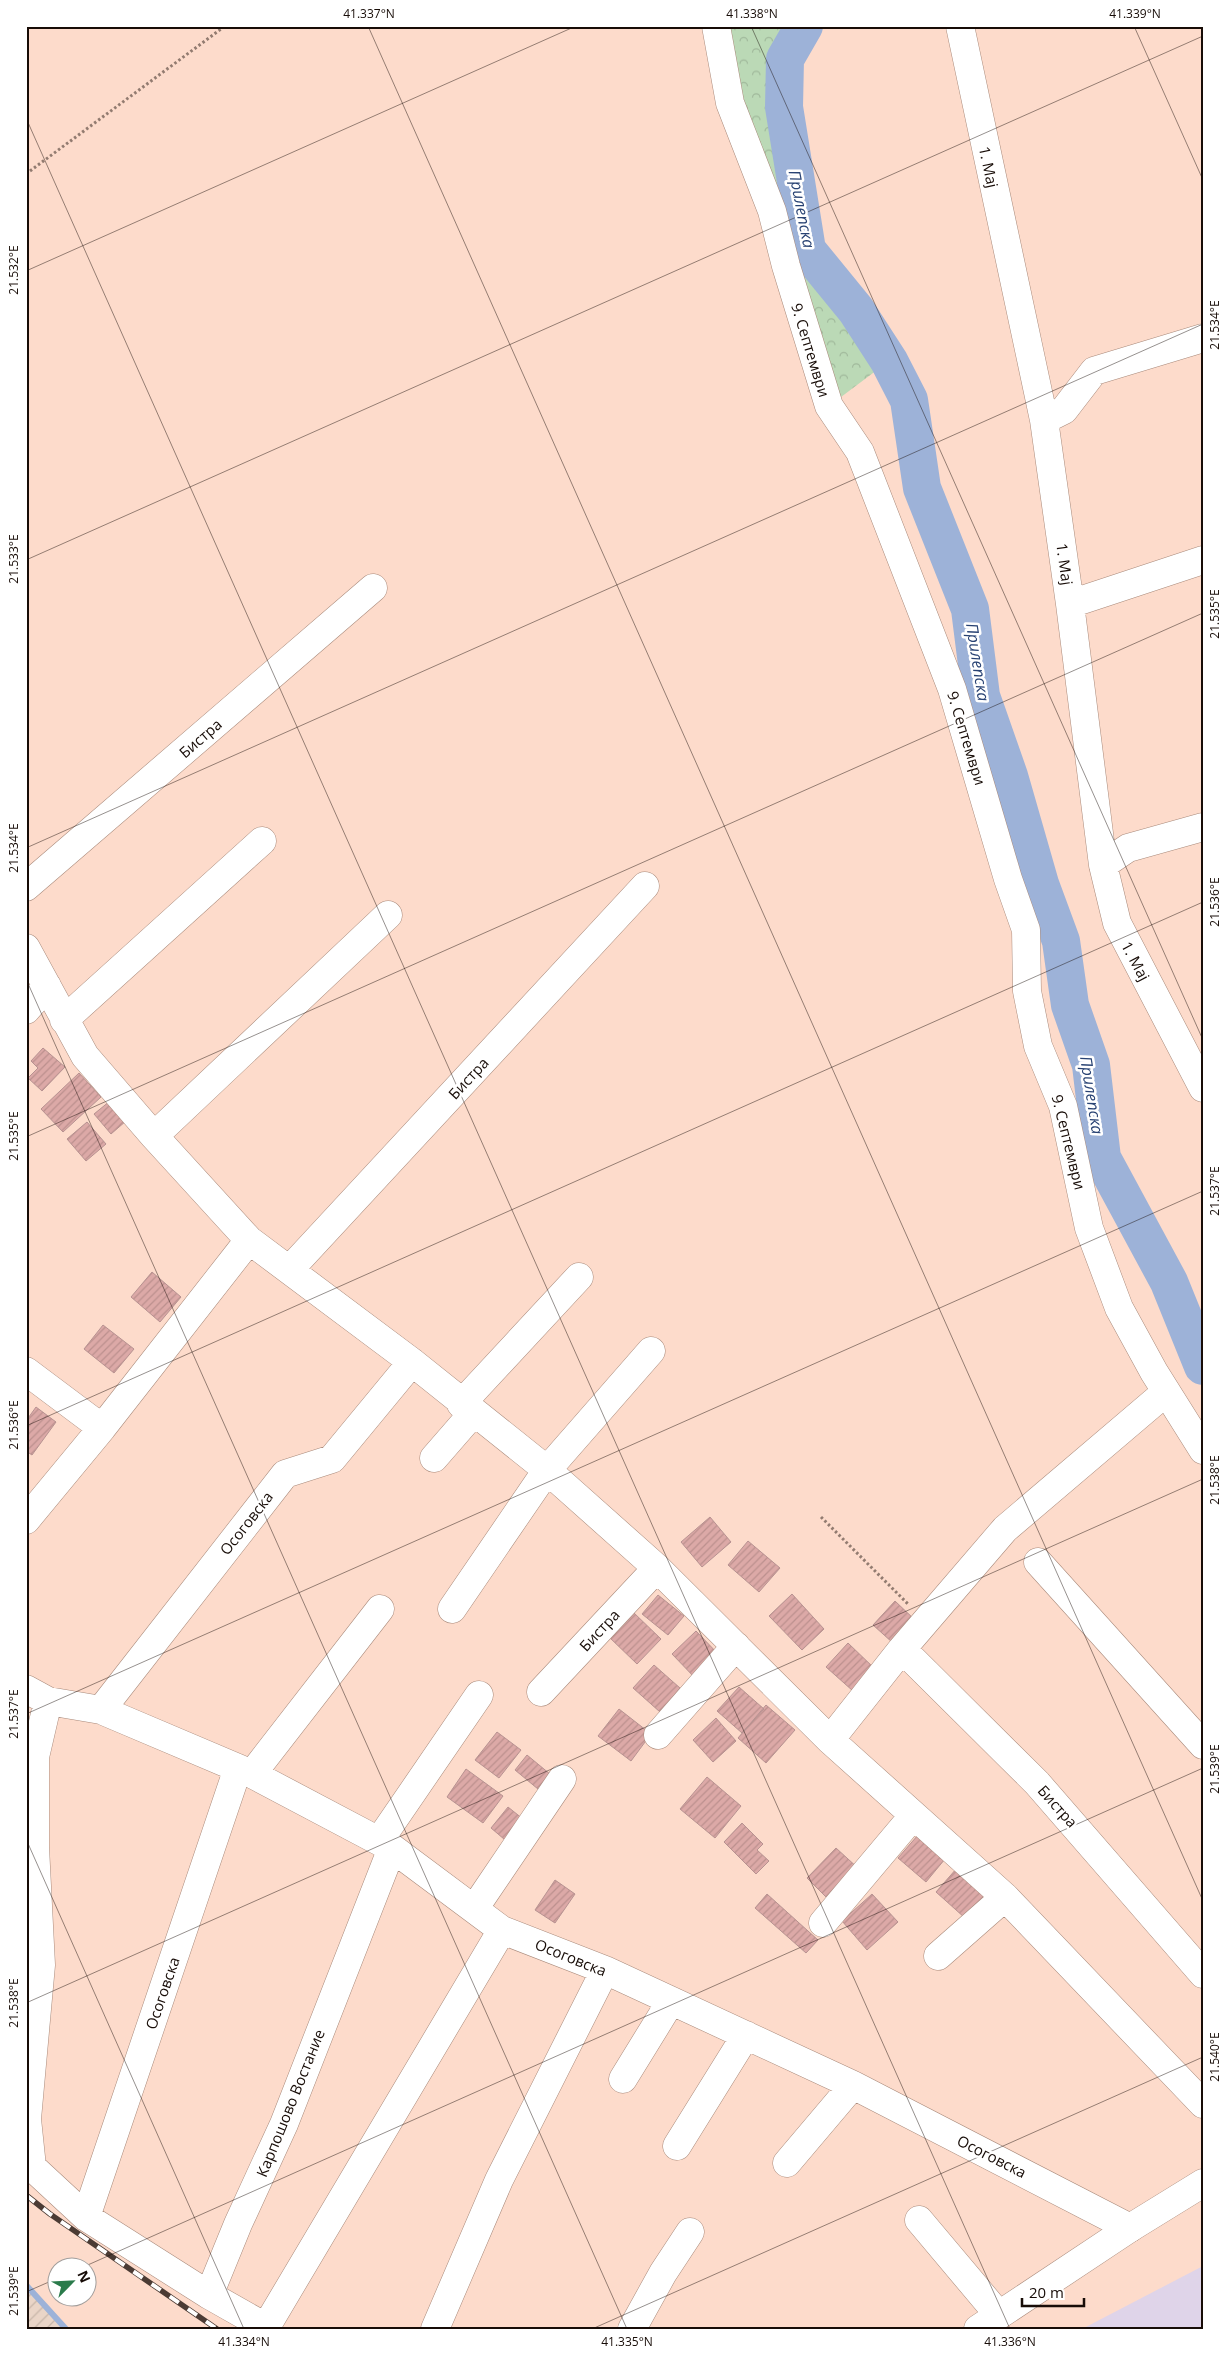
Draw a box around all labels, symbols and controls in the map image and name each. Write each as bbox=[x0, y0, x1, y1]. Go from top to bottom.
text: 41.337°N bbox=[343, 5, 395, 22]
text: 41.338°N bbox=[726, 5, 778, 22]
text: 41.339°N bbox=[1109, 5, 1161, 22]
street label: 1. Мај bbox=[975, 144, 1003, 190]
water label: Прилепска bbox=[784, 168, 820, 250]
text: 21.532°E bbox=[5, 245, 22, 295]
text: 21.534°E bbox=[1206, 300, 1223, 350]
street label: 9. Септември bbox=[787, 301, 835, 399]
text: 21.533°E bbox=[5, 534, 22, 584]
street label: 1. Мај bbox=[1052, 542, 1078, 586]
text: 21.535°E bbox=[1206, 589, 1223, 639]
water label: Прилепска bbox=[961, 621, 995, 703]
street label: 9. Септември bbox=[943, 689, 991, 787]
street label: Бистра bbox=[174, 714, 226, 762]
text: 21.534°E bbox=[5, 823, 22, 873]
text: 21.536°E bbox=[1206, 877, 1223, 927]
street label: 1. Мај bbox=[1117, 938, 1155, 984]
street label: Бистра bbox=[443, 1053, 493, 1103]
water label: Прилепска bbox=[1075, 1054, 1109, 1136]
street label: 9. Септември bbox=[1048, 1092, 1090, 1192]
text: 21.535°E bbox=[5, 1111, 22, 1161]
text: 21.537°E bbox=[1206, 1166, 1223, 1216]
text: 21.536°E bbox=[5, 1400, 22, 1450]
text: 21.538°E bbox=[1206, 1455, 1223, 1505]
street label: Осоговска bbox=[215, 1487, 277, 1559]
street label: Бистра bbox=[574, 1605, 624, 1655]
text: 21.537°E bbox=[5, 1689, 22, 1739]
text: 21.539°E bbox=[1206, 1744, 1223, 1794]
street label: Бистра bbox=[1034, 1781, 1082, 1831]
street label: Осоговска bbox=[532, 1934, 610, 1980]
street label: Осоговска bbox=[140, 1954, 184, 2032]
text: 21.538°E bbox=[5, 1978, 22, 2028]
street label: Карпошово Востание bbox=[251, 2026, 329, 2180]
text: 21.540°E bbox=[1206, 2032, 1223, 2082]
street label: Осоговска bbox=[954, 2130, 1030, 2182]
north arrow bbox=[48, 2258, 98, 2308]
text: 21.539°E bbox=[5, 2266, 22, 2316]
text: N bbox=[73, 2267, 95, 2286]
scale bar bbox=[1022, 2275, 1084, 2307]
text: 20 m bbox=[1029, 2282, 1064, 2302]
text: 41.334°N bbox=[218, 2333, 270, 2350]
text: 41.335°N bbox=[601, 2333, 653, 2350]
text: 41.336°N bbox=[984, 2333, 1036, 2350]

